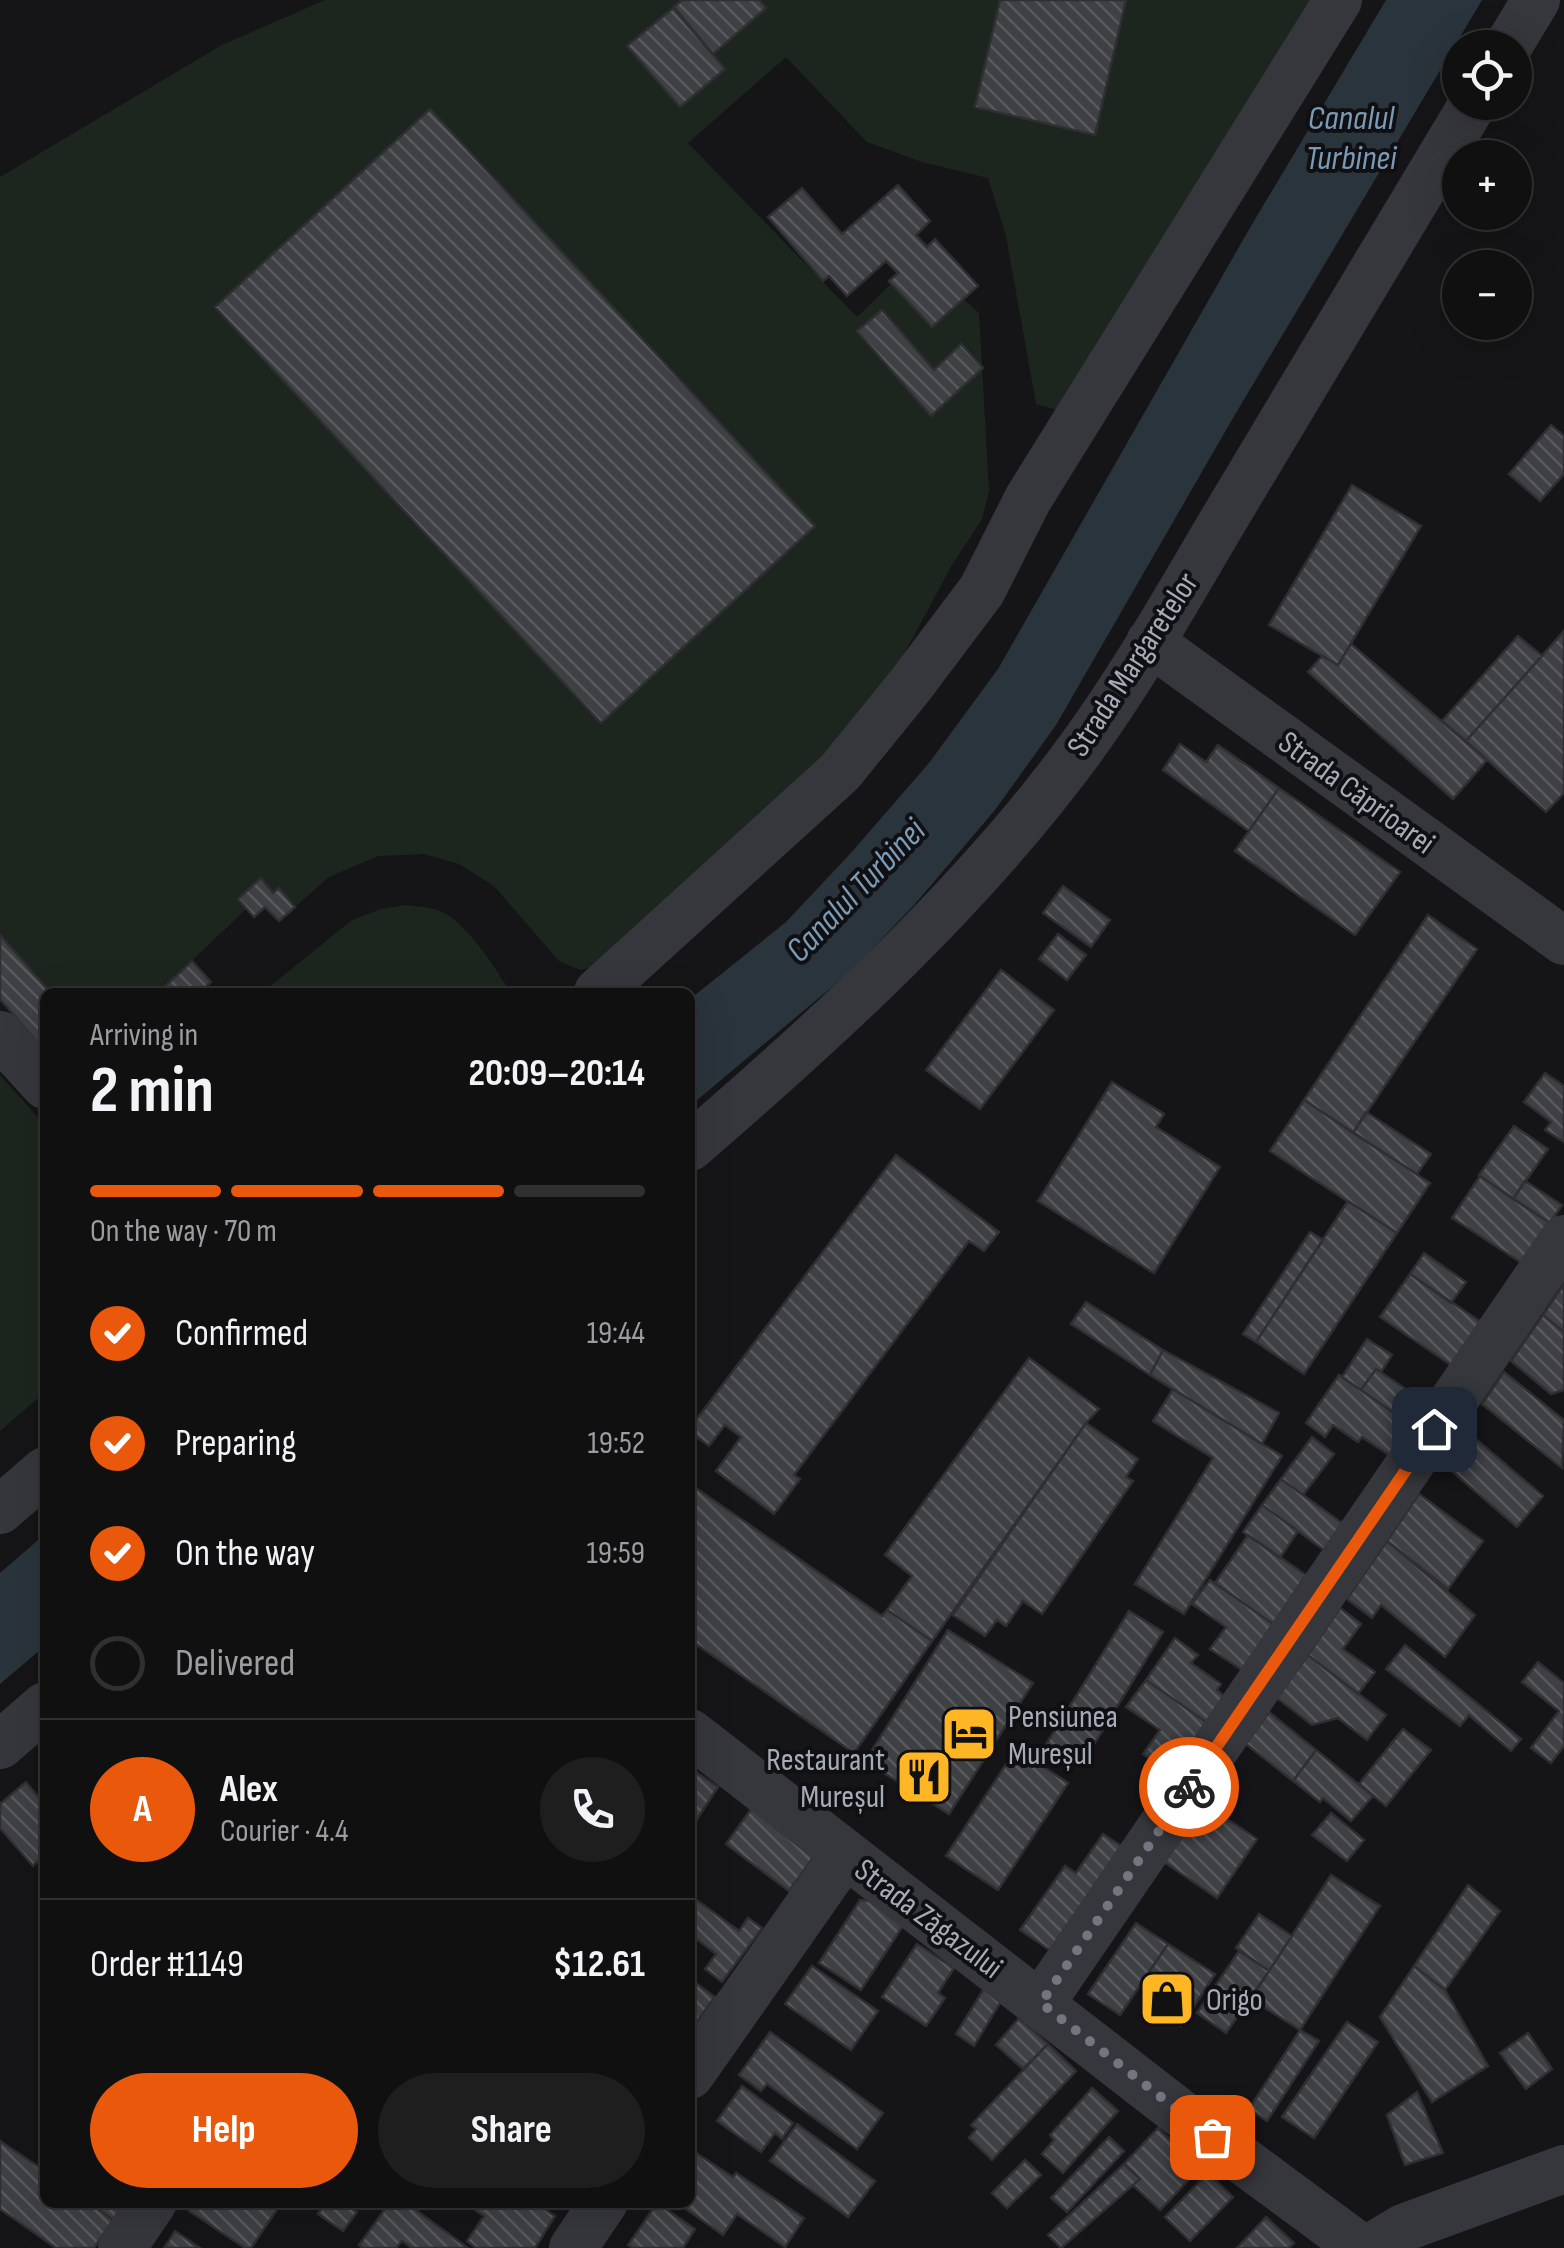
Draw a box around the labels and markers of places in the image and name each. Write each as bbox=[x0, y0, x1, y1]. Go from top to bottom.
pin bbox=[1392, 1387, 1477, 1472]
place label: Pensiunea Mureșul bbox=[1008, 1698, 1118, 1774]
hotel icon: Pensiunea Mureșul bbox=[939, 1704, 999, 1764]
place label: Restaurant Mureșul bbox=[766, 1741, 885, 1817]
restaurant icon: Restaurant Mureșul bbox=[894, 1747, 954, 1807]
shop icon: Origo bbox=[1137, 1969, 1197, 2029]
place label: Origo bbox=[1206, 1981, 1263, 2020]
pin bbox=[1170, 2095, 1255, 2180]

